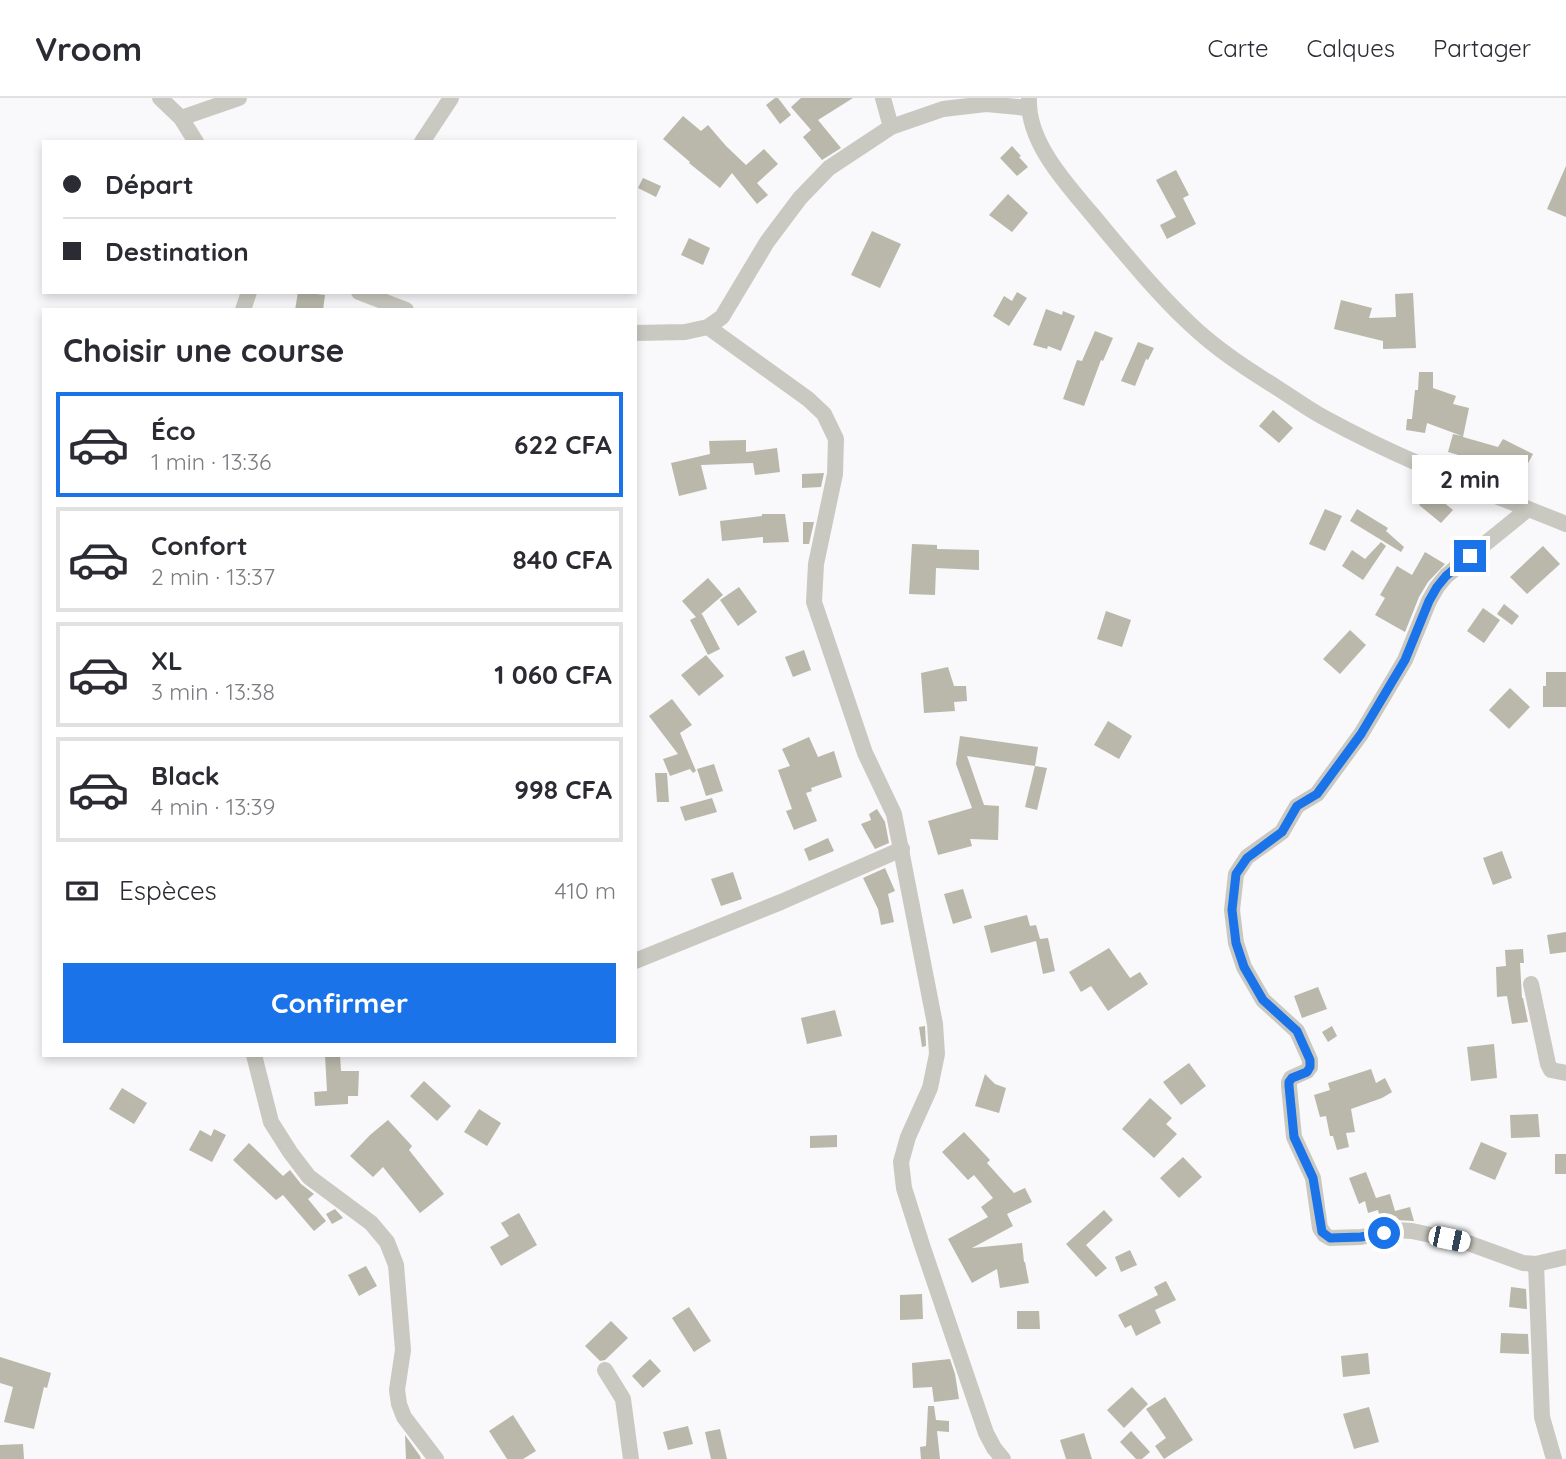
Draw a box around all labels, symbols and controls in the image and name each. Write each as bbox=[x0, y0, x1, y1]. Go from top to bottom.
text: Vroom bbox=[35, 28, 142, 69]
text: Carte bbox=[1207, 33, 1269, 63]
text: Calques bbox=[1307, 33, 1395, 63]
text: Partager bbox=[1433, 33, 1531, 63]
text: Départ bbox=[105, 168, 194, 201]
text: Destination bbox=[105, 235, 249, 268]
text: Choisir une course bbox=[63, 330, 344, 370]
icon: car bbox=[67, 413, 130, 476]
text: Éco bbox=[151, 414, 196, 447]
text: 622 CFA bbox=[514, 428, 612, 461]
text: 1 min · 13:36 bbox=[151, 447, 271, 476]
callout: 2 min bbox=[1412, 454, 1528, 504]
text: 2 min bbox=[1440, 465, 1500, 494]
icon: car bbox=[67, 528, 130, 591]
text: Confort bbox=[151, 529, 248, 562]
route end bbox=[1454, 540, 1486, 572]
text: 840 CFA bbox=[513, 543, 612, 576]
text: 2 min · 13:37 bbox=[151, 562, 275, 591]
icon: car bbox=[67, 643, 130, 706]
text: XL bbox=[151, 644, 183, 677]
text: 1 060 CFA bbox=[494, 658, 612, 691]
text: 3 min · 13:38 bbox=[151, 677, 275, 706]
icon: car bbox=[67, 758, 130, 821]
text: Black bbox=[151, 759, 220, 792]
text: 998 CFA bbox=[514, 773, 612, 806]
text: 4 min · 13:39 bbox=[151, 792, 275, 821]
icon: cash bbox=[63, 872, 101, 910]
text: Espèces bbox=[119, 874, 217, 907]
text: 410 m bbox=[555, 876, 616, 905]
button: Confirmer bbox=[63, 963, 616, 1043]
route start bbox=[1368, 1217, 1400, 1249]
car bbox=[1427, 1224, 1472, 1254]

